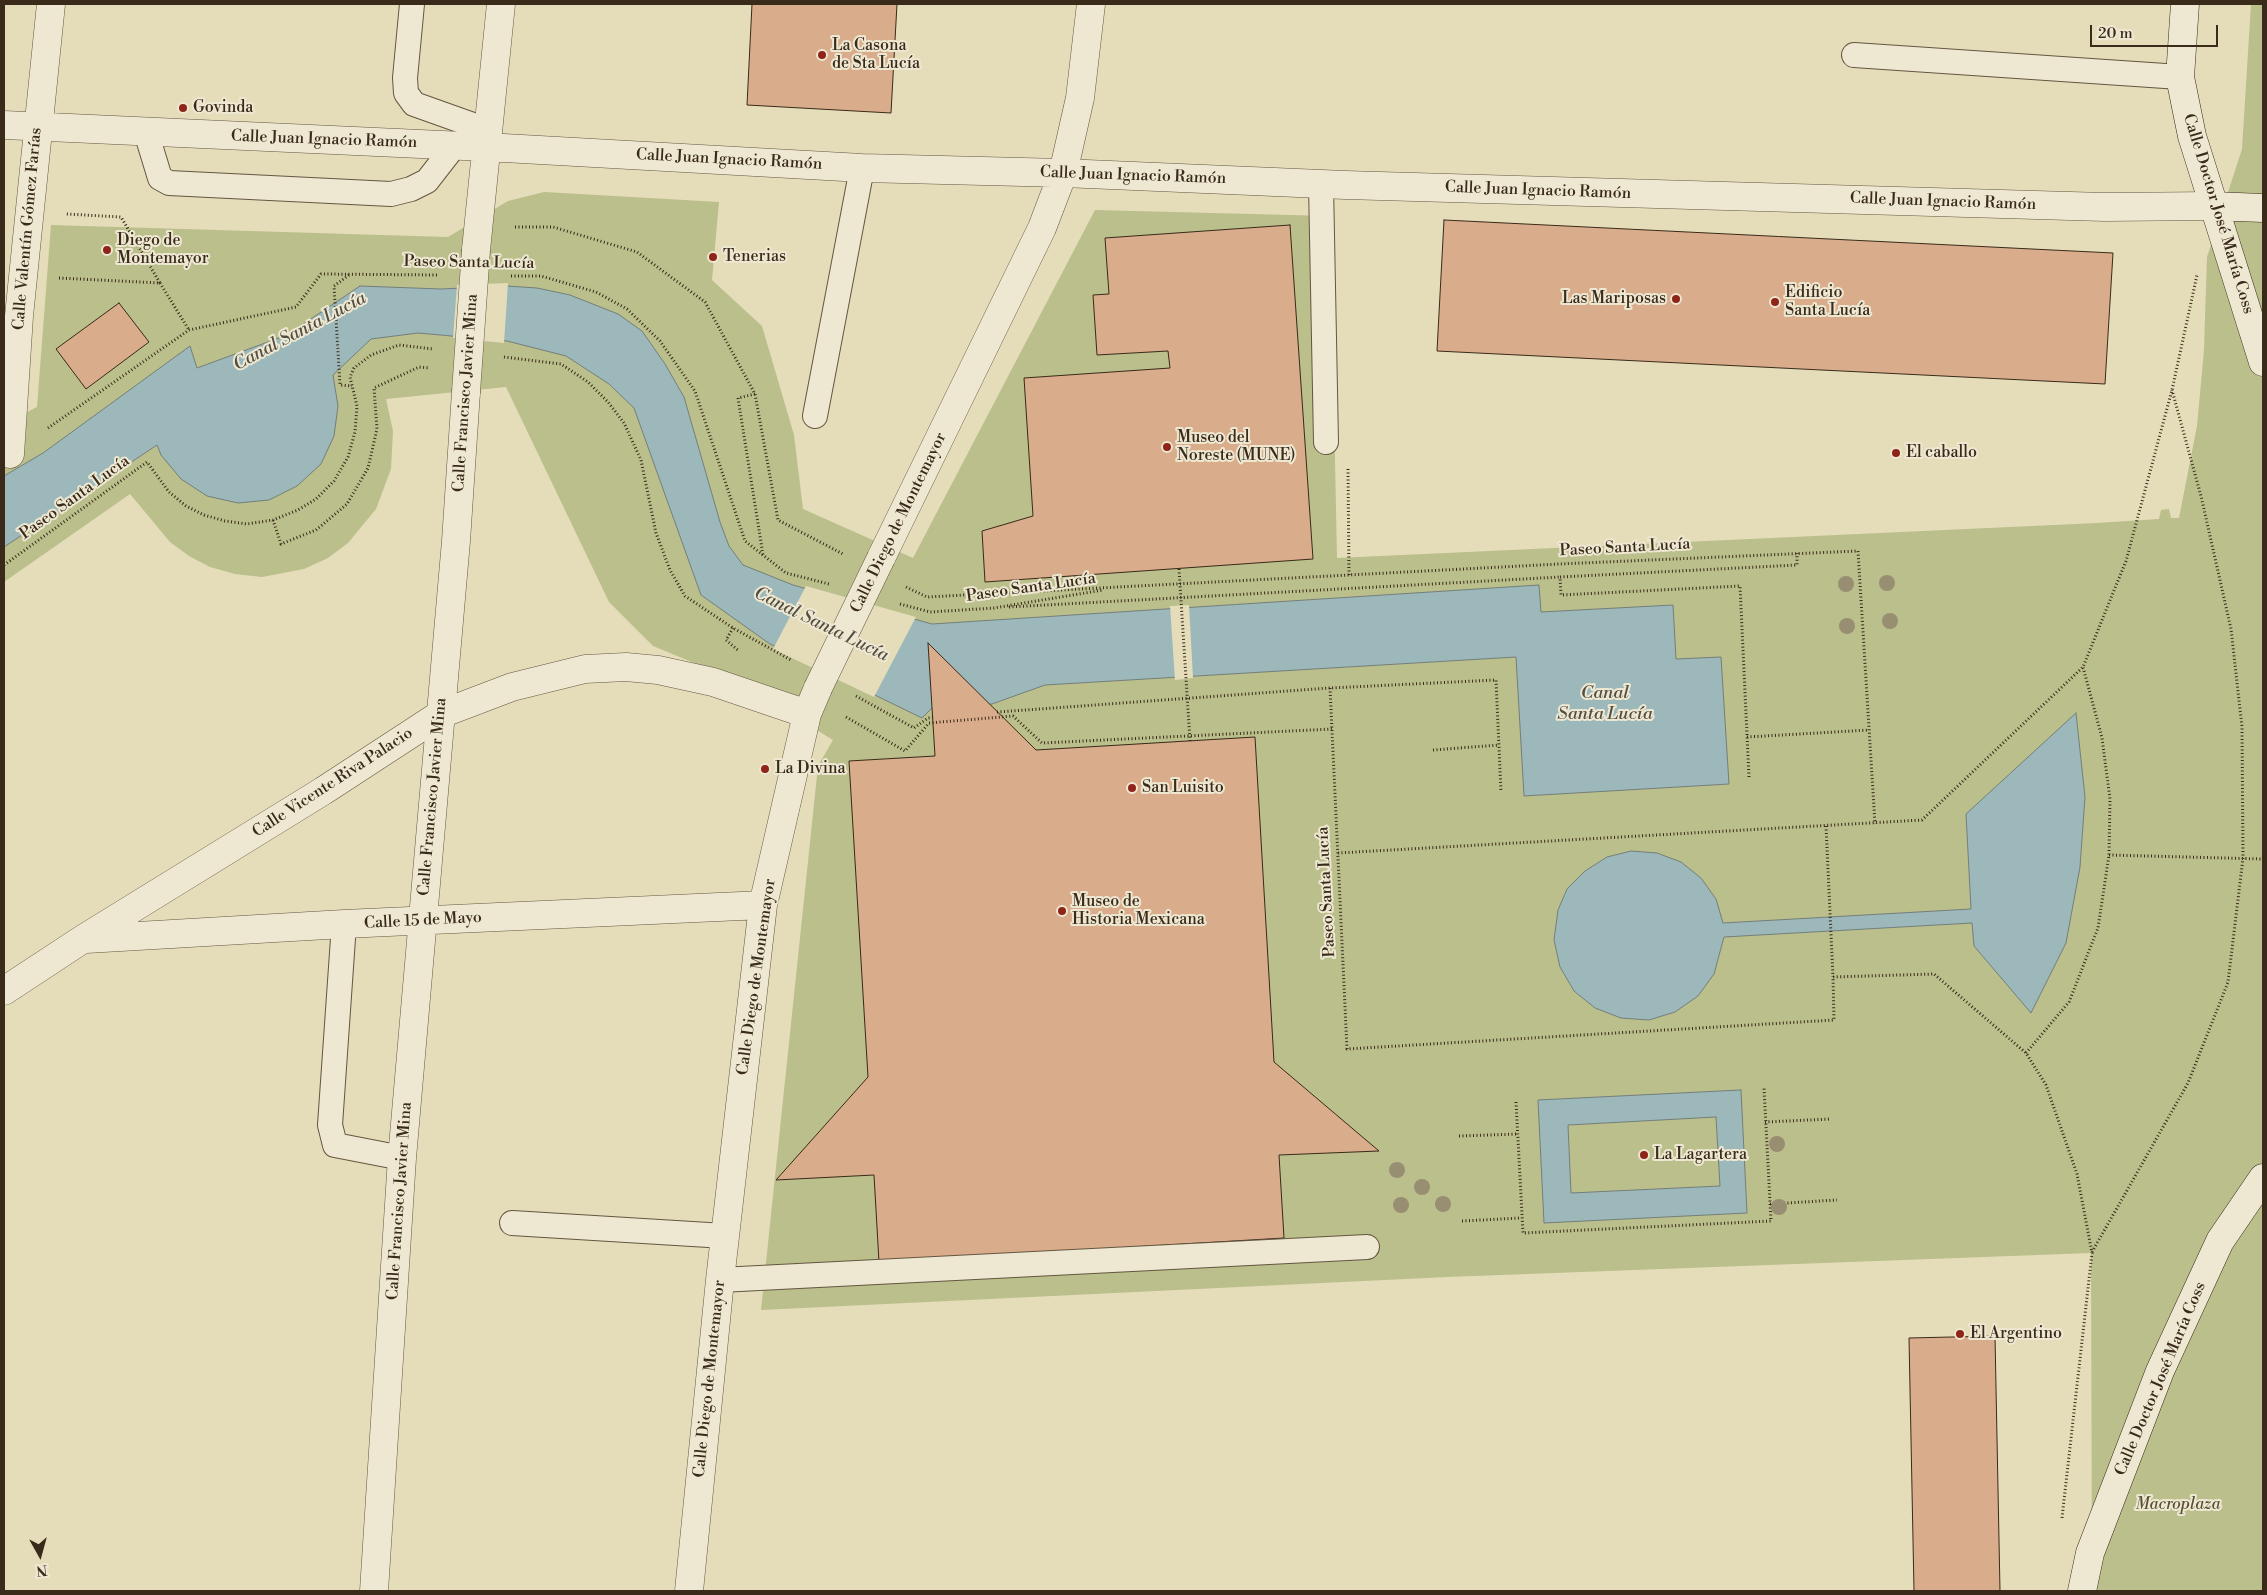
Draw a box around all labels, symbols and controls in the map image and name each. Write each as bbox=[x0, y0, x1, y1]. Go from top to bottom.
scale bar bbox=[2092, 15, 2220, 47]
text: 20 m bbox=[2098, 24, 2133, 43]
place label: La Casona de Sta Lucía bbox=[832, 36, 920, 74]
marker: La Casona de Sta Lucía bbox=[816, 49, 828, 61]
place label: Govinda bbox=[193, 98, 253, 118]
marker: Govinda bbox=[177, 102, 189, 114]
street label: Calle Doctor José María Coss bbox=[2178, 112, 2258, 316]
street label: Calle Valentín Gómez Farías bbox=[10, 127, 46, 331]
street label: Calle Juan Ignacio Ramón bbox=[230, 127, 418, 153]
street label: Calle Juan Ignacio Ramón bbox=[635, 146, 823, 174]
street label: Calle Juan Ignacio Ramón bbox=[1039, 163, 1227, 189]
street label: Calle Juan Ignacio Ramón bbox=[1444, 178, 1632, 204]
street label: Calle Juan Ignacio Ramón bbox=[1849, 189, 2037, 215]
place label: Diego de Montemayor bbox=[117, 231, 209, 269]
marker: Diego de Montemayor bbox=[101, 244, 113, 256]
place label: Tenerias bbox=[723, 247, 786, 267]
marker: Tenerias bbox=[707, 251, 719, 263]
street label: Paseo Santa Lucía bbox=[403, 252, 535, 274]
place label: Edificio Santa Lucía bbox=[1785, 283, 1870, 321]
water label: Canal Santa Lucía bbox=[230, 288, 370, 376]
place label: Las Mariposas bbox=[1562, 289, 1666, 309]
street label: Calle Francisco Javier Mina bbox=[449, 293, 483, 493]
marker: Las Mariposas bbox=[1670, 293, 1682, 305]
marker: Edificio Santa Lucía bbox=[1769, 296, 1781, 308]
place label: Museo del Noreste (MUNE) bbox=[1177, 428, 1295, 466]
street label: Calle Diego de Montemayor bbox=[847, 430, 951, 616]
marker: Museo del Noreste (MUNE) bbox=[1161, 441, 1173, 453]
place label: El caballo bbox=[1906, 443, 1977, 463]
marker: El caballo bbox=[1890, 447, 1902, 459]
street label: Paseo Santa Lucía bbox=[16, 452, 134, 544]
street label: Paseo Santa Lucía bbox=[1559, 535, 1691, 561]
street label: Paseo Santa Lucía bbox=[965, 569, 1097, 607]
water label: Canal Santa Lucía bbox=[750, 583, 892, 667]
water label: Canal Santa Lucía bbox=[1557, 683, 1653, 726]
street label: Calle Francisco Javier Mina bbox=[415, 697, 451, 897]
street label: Calle Vicente Riva Palacio bbox=[249, 724, 417, 842]
place label: La Divina bbox=[775, 759, 846, 779]
marker: La Divina bbox=[759, 763, 771, 775]
place label: San Luisito bbox=[1142, 778, 1224, 798]
marker: San Luisito bbox=[1126, 782, 1138, 794]
street label: Paseo Santa Lucía bbox=[1314, 826, 1340, 958]
street label: Calle Diego de Montemayor bbox=[734, 877, 780, 1077]
place label: Museo de Historia Mexicana bbox=[1072, 892, 1205, 930]
marker: Museo de Historia Mexicana bbox=[1056, 905, 1068, 917]
street label: Calle 15 de Mayo bbox=[364, 908, 482, 934]
street label: Calle Francisco Javier Mina bbox=[383, 1101, 417, 1301]
place label: La Lagartera bbox=[1654, 1145, 1747, 1165]
marker: La Lagartera bbox=[1638, 1149, 1650, 1161]
street label: Calle Diego de Montemayor bbox=[690, 1279, 730, 1479]
street label: Calle Doctor José María Coss bbox=[2111, 1279, 2211, 1479]
place label: El Argentino bbox=[1970, 1324, 2062, 1344]
marker: El Argentino bbox=[1954, 1328, 1966, 1340]
park label: Macroplaza bbox=[2136, 1495, 2220, 1515]
north arrow bbox=[15, 1530, 65, 1580]
text: N bbox=[35, 1560, 48, 1579]

